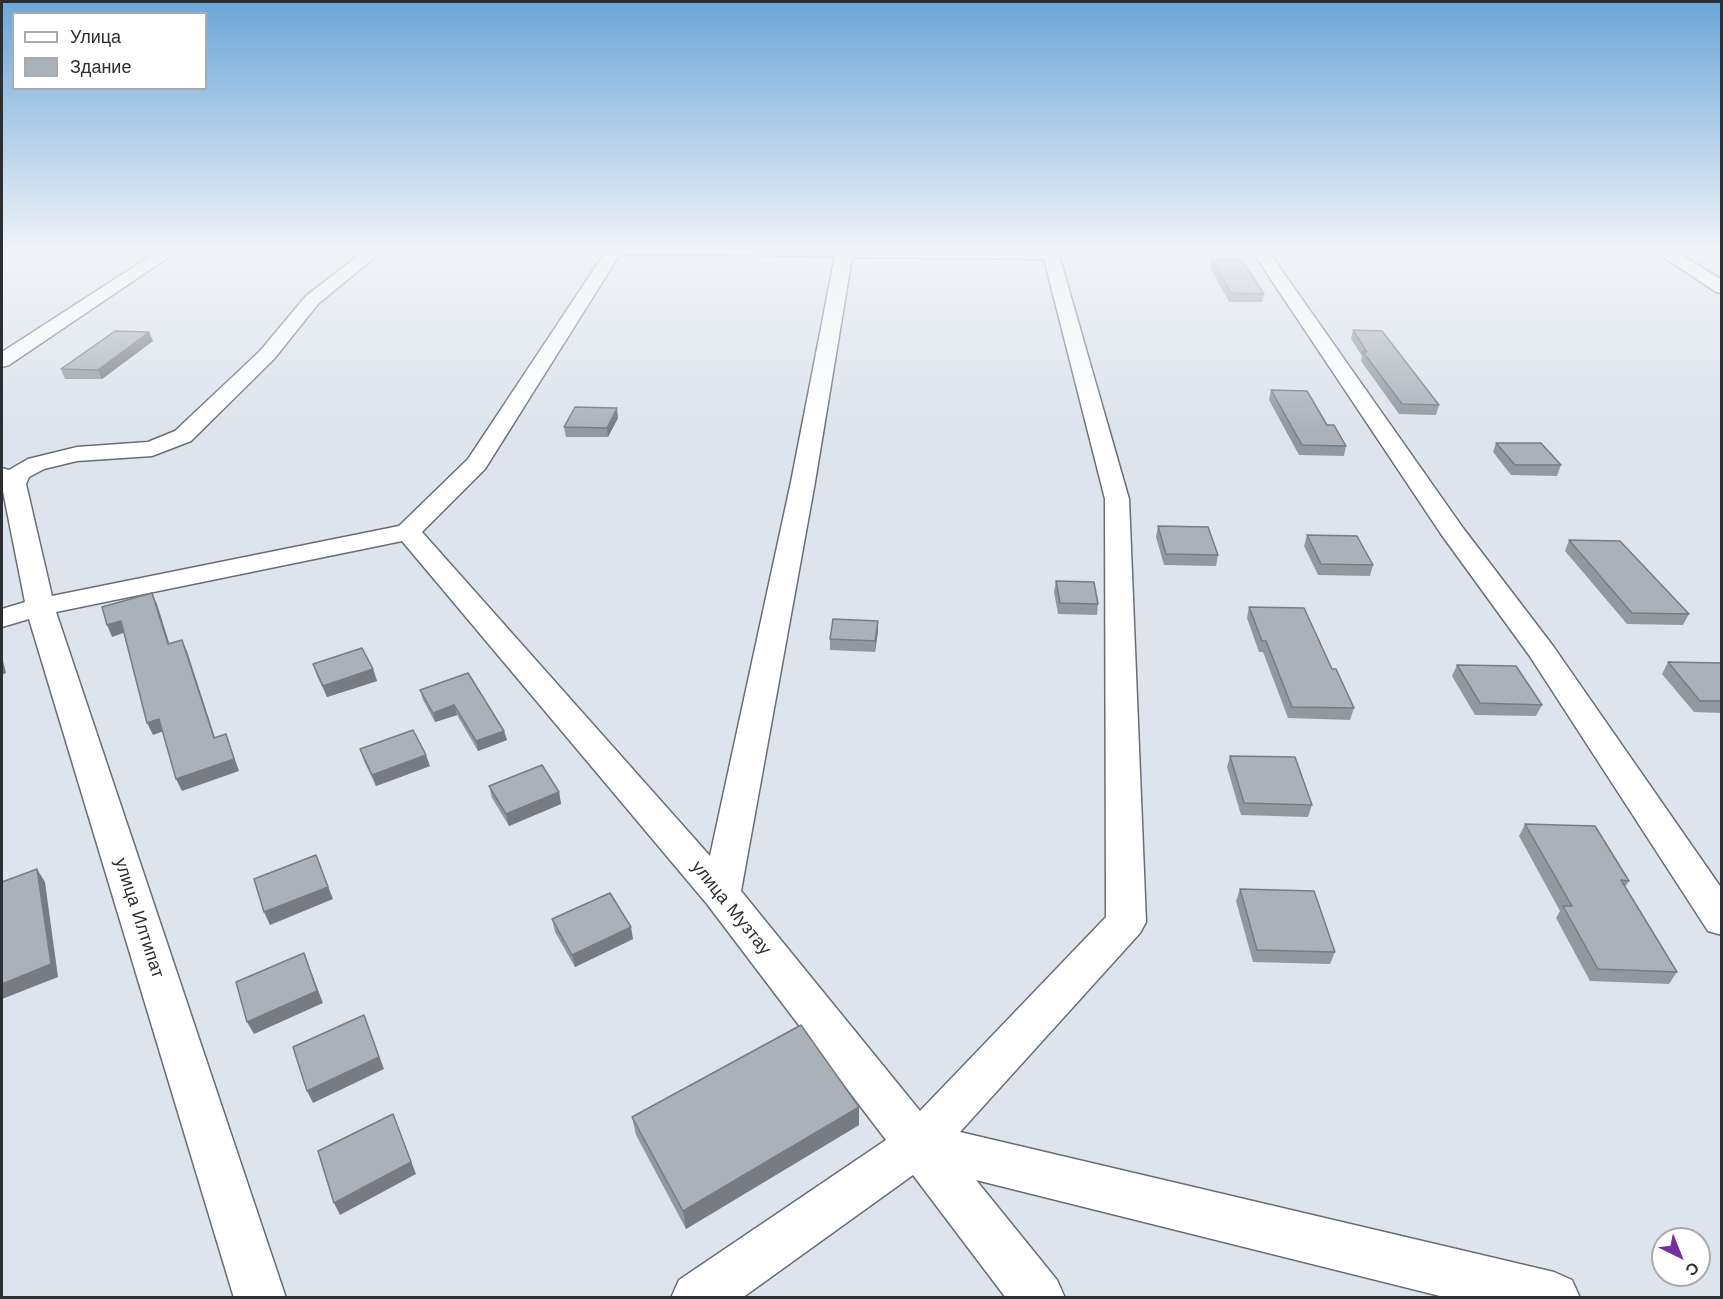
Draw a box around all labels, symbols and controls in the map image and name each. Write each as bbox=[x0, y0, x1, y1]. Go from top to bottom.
legend bbox=[12, 12, 207, 90]
text: Улица bbox=[70, 26, 121, 47]
text: Здание bbox=[70, 56, 131, 77]
street label: улица Илтипат bbox=[109, 855, 169, 981]
street label: улица Музтау bbox=[686, 857, 776, 959]
north arrow bbox=[1651, 1227, 1711, 1287]
text: С bbox=[1682, 1258, 1703, 1280]

